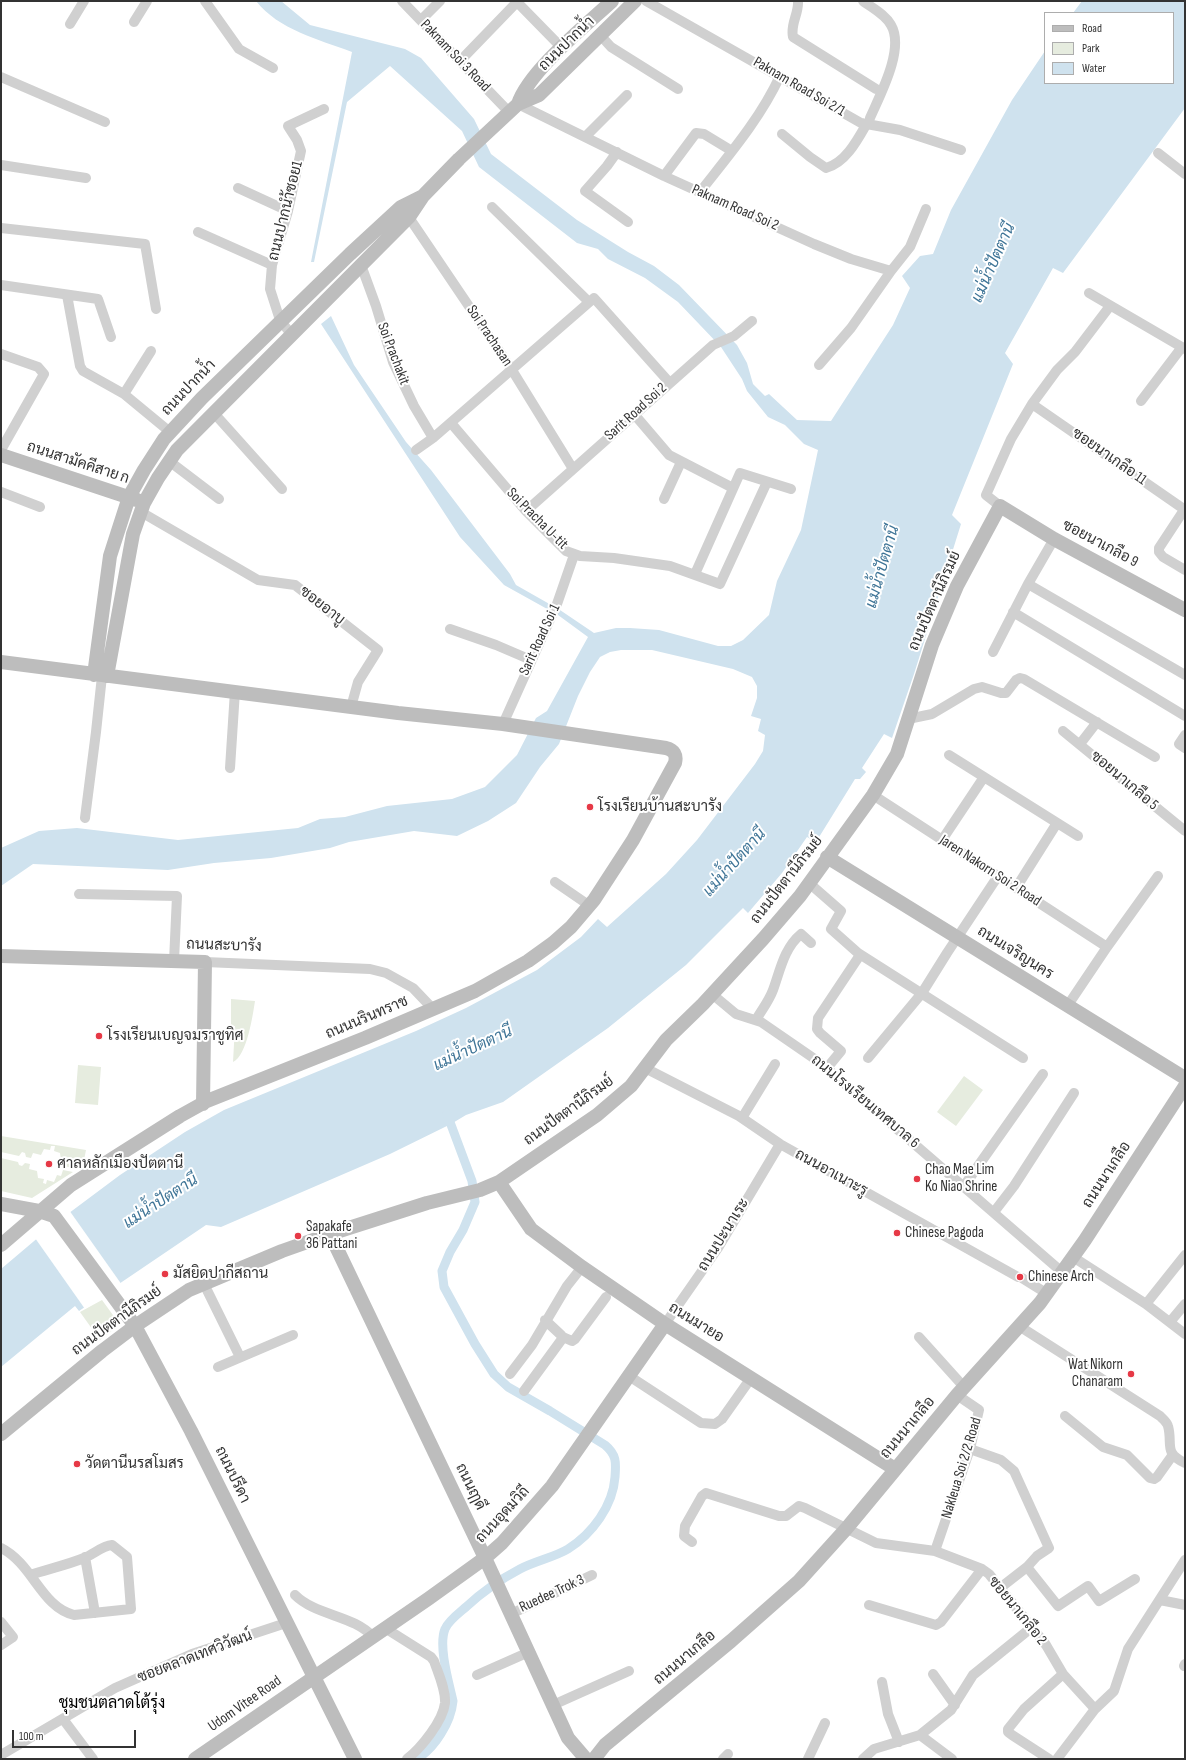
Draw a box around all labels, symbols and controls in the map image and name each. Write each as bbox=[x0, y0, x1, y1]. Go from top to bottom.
legend bbox=[1044, 12, 1174, 84]
street label: ถนนปากน้ำ bbox=[535, 13, 599, 75]
street label: Paknam Soi 3 Road bbox=[416, 16, 494, 96]
text: Road bbox=[1082, 21, 1102, 36]
text: Park bbox=[1082, 41, 1100, 56]
street label: Paknam Road Soi 2/1 bbox=[750, 53, 848, 121]
text: Water bbox=[1082, 61, 1106, 76]
street label: ถนนปากนำ้ซอย1 bbox=[265, 159, 307, 263]
street label: Paknam Road Soi 2 bbox=[689, 181, 781, 235]
water label: แม่น้ำปัตตานี bbox=[968, 220, 1020, 306]
street label: Soi Prachasan bbox=[462, 302, 516, 370]
street label: Soi Prachakit bbox=[373, 320, 413, 388]
street label: ถนนปากน้ำ bbox=[158, 356, 220, 420]
street label: Sarit Road Soi 2 bbox=[601, 379, 671, 445]
street label: ซอยนาเกลือ 11 bbox=[1068, 425, 1150, 489]
street label: ถนนสามัคคีสาย ก bbox=[24, 438, 132, 488]
street label: Soi Pracha U-tit bbox=[503, 485, 571, 553]
street label: ซอยนาเกลือ 9 bbox=[1059, 517, 1141, 571]
water label: แม่น้ำปัตตานี bbox=[862, 524, 904, 610]
street label: ถนนปัตตานีภิรมย์ bbox=[905, 548, 965, 654]
street label: ซอยอาบู bbox=[296, 583, 348, 629]
street label: Sarit Road Soi 1 bbox=[516, 601, 564, 679]
street label: ซอยนาเกลือ 5 bbox=[1087, 748, 1161, 814]
place label: โรงเรียนบ้านสะบารัง bbox=[598, 798, 722, 816]
marker: โรงเรียนบ้านสะบารัง bbox=[585, 802, 595, 812]
water label: แม่น้ำปัตตานี bbox=[699, 825, 771, 901]
street label: Jaren Nakorn Soi 2 Road bbox=[936, 831, 1044, 911]
street label: ถนนปัตตานีภิรมย์ bbox=[747, 832, 827, 928]
street label: ถนนเจริญนคร bbox=[974, 922, 1056, 984]
street label: ถนนสะบารัง bbox=[186, 936, 262, 956]
street label: ถนนนรินทราช bbox=[323, 993, 411, 1043]
water label: แม่น้ำปัตตานี bbox=[430, 1022, 516, 1076]
place label: โรงเรียนเบญจมราชูทิศ bbox=[107, 1027, 244, 1045]
marker: โรงเรียนเบญจมราชูทิศ bbox=[94, 1031, 104, 1041]
street label: ถนนโรงเรียนเทศบาล 6 bbox=[807, 1051, 923, 1153]
street label: ถนนปัตตานีภิรมย์ bbox=[520, 1072, 618, 1150]
street label: ถนนนาเกลือ bbox=[1079, 1138, 1135, 1212]
street label: ถนนอาเนาะรู bbox=[791, 1146, 871, 1200]
place label: ศาลหลักเมืองปัตตานี bbox=[57, 1155, 183, 1173]
marker: ศาลหลักเมืองปัตตานี bbox=[44, 1159, 54, 1169]
place label: Chao Mae Lim Ko Niao Shrine bbox=[925, 1161, 997, 1196]
water label: แม่น้ำปัตตานี bbox=[120, 1171, 202, 1233]
marker: Chao Mae Lim Ko Niao Shrine bbox=[912, 1174, 922, 1184]
street label: ถนนปะนาเระ bbox=[695, 1195, 753, 1275]
place label: Sapakafe 36 Pattani bbox=[306, 1218, 357, 1253]
place label: Chinese Pagoda bbox=[905, 1224, 984, 1242]
marker: Chinese Pagoda bbox=[892, 1228, 902, 1238]
marker: Sapakafe 36 Pattani bbox=[293, 1231, 303, 1241]
place label: มัสยิดปากีสถาน bbox=[173, 1265, 268, 1283]
place label: Chinese Arch bbox=[1028, 1268, 1094, 1286]
marker: มัสยิดปากีสถาน bbox=[160, 1269, 170, 1279]
marker: Chinese Arch bbox=[1015, 1272, 1025, 1282]
street label: ถนนปัตตานีภิรมย์ bbox=[68, 1282, 166, 1360]
street label: ถนนมายอ bbox=[665, 1299, 727, 1347]
place label: Wat Nikorn Chanaram bbox=[1068, 1356, 1123, 1391]
marker: Wat Nikorn Chanaram bbox=[1126, 1369, 1136, 1379]
street label: ถนนนาเกลือ bbox=[877, 1393, 939, 1463]
street label: Nakleua Soi 2/2 Road bbox=[938, 1415, 986, 1521]
street label: ถนนปรีดา bbox=[211, 1444, 253, 1506]
place label: วัดตานีนรสโมสร bbox=[85, 1455, 184, 1473]
marker: วัดตานีนรสโมสร bbox=[72, 1459, 82, 1469]
street label: ถนนฤๅดี bbox=[451, 1461, 489, 1513]
street label: ถนนอุดมวิถี bbox=[472, 1483, 534, 1547]
street label: Ruedee Trok 3 bbox=[517, 1571, 587, 1617]
street label: ซอยนาเกลือ 2 bbox=[984, 1573, 1050, 1649]
street label: ซอยตลาดเทศวิวัฒน์ bbox=[135, 1627, 255, 1687]
street label: ถนนนาเกลือ bbox=[650, 1627, 720, 1689]
street label: Udom Vitee Road bbox=[205, 1672, 285, 1736]
district label: ชุมชนตลาดโต้รุ่ง bbox=[59, 1694, 165, 1714]
scale bar bbox=[14, 1722, 138, 1748]
text: 100 m bbox=[19, 1729, 44, 1744]

